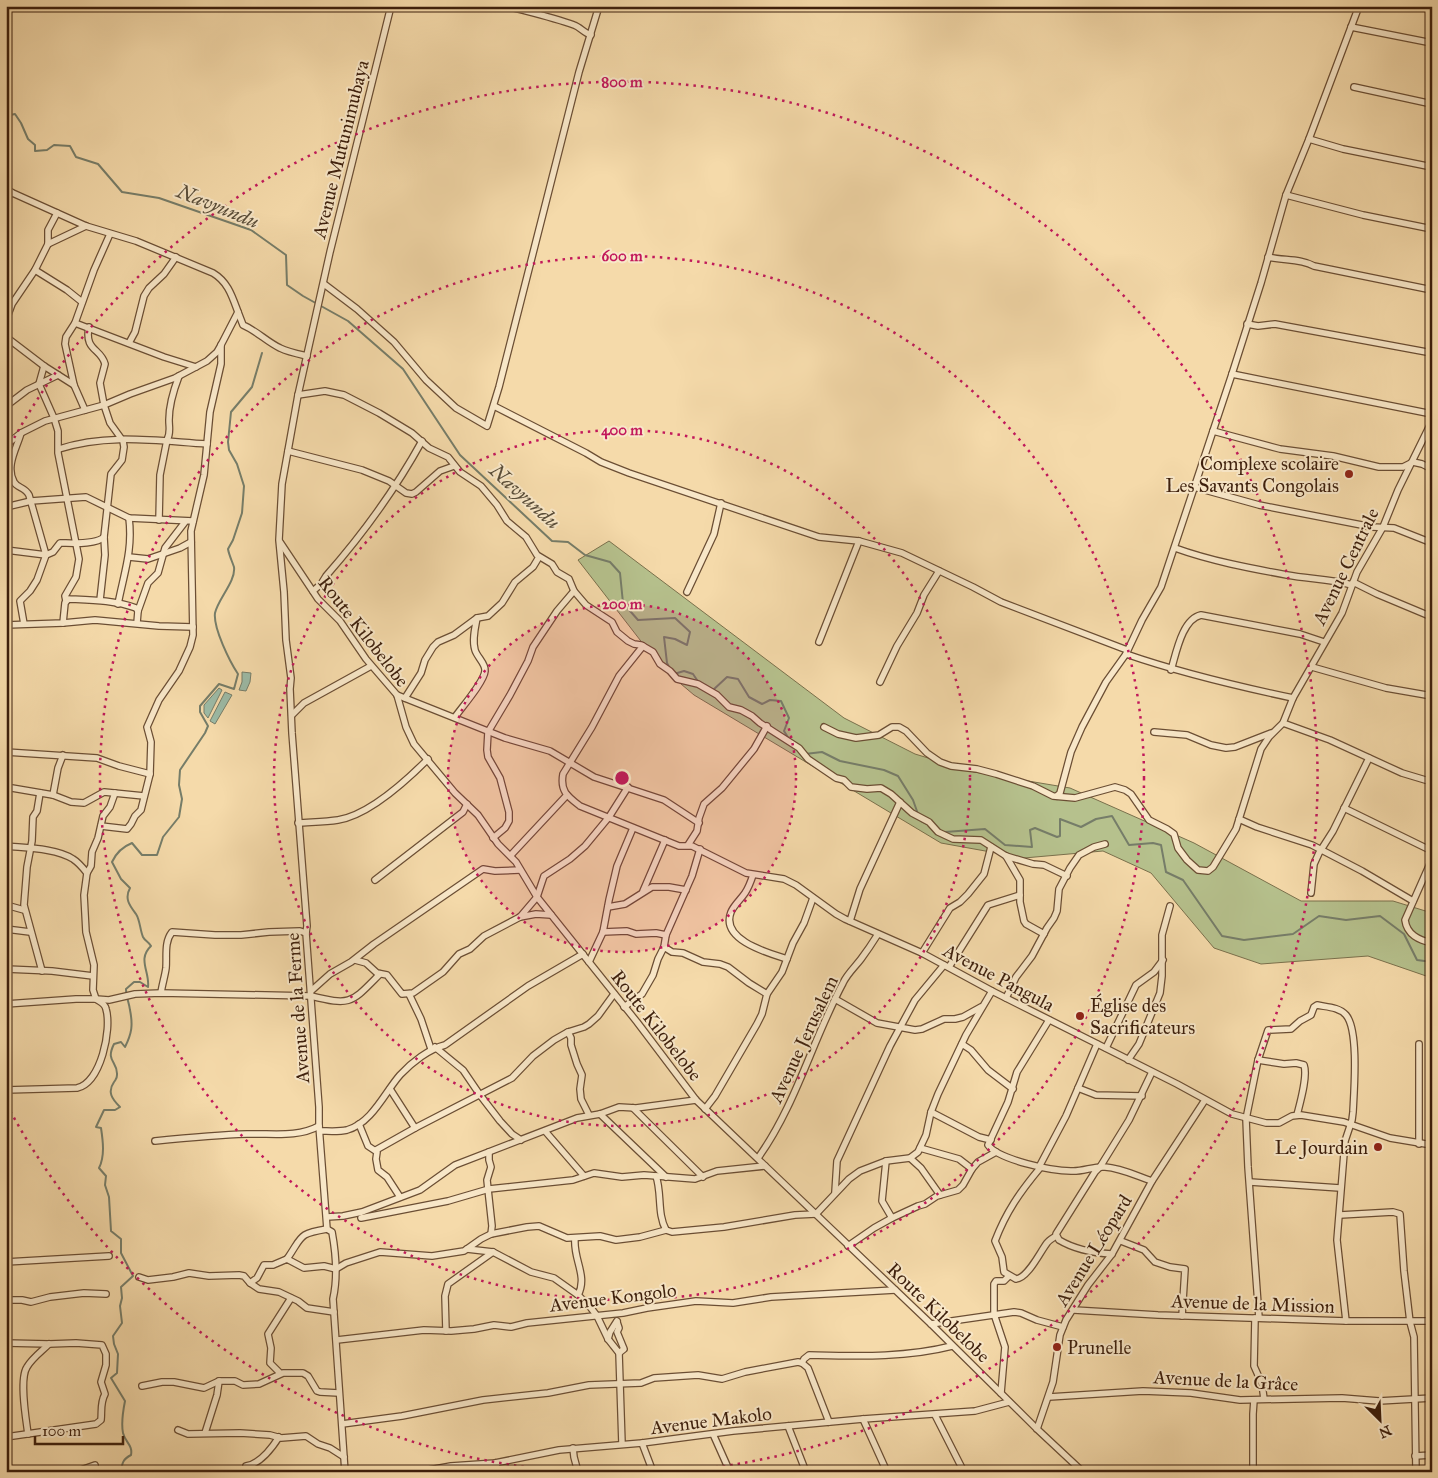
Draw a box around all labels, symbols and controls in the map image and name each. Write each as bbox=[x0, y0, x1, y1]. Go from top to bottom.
street label: Avenue Mutunimubaya bbox=[307, 57, 374, 242]
text: 800 m bbox=[601, 73, 643, 91]
water label: Navyundu bbox=[172, 178, 263, 233]
text: 600 m bbox=[602, 247, 643, 265]
text: 400 m bbox=[601, 421, 643, 440]
place label: Complexe scolaire Les Savants Congolais bbox=[1165, 452, 1339, 498]
water label: Navyundu bbox=[484, 457, 565, 534]
marker: Complexe scolaire Les Savants Congolais bbox=[1343, 468, 1355, 480]
street label: Avenue Centrale bbox=[1307, 504, 1384, 629]
street label: Route Kilobelobe bbox=[313, 571, 414, 691]
text: 200 m bbox=[602, 595, 643, 613]
centre of rings bbox=[613, 769, 631, 787]
street label: Avenue de la Ferme bbox=[281, 932, 314, 1085]
street label: Avenue Pangula bbox=[938, 938, 1059, 1018]
street label: Route Kilobelobe bbox=[606, 965, 707, 1085]
street label: Avenue Jerusalem bbox=[764, 972, 844, 1108]
place label: Église des Sacrificateurs bbox=[1090, 993, 1195, 1039]
marker: Église des Sacrificateurs bbox=[1074, 1010, 1086, 1022]
place label: Le Jourdain bbox=[1275, 1136, 1368, 1160]
marker: Le Jourdain bbox=[1372, 1141, 1384, 1153]
street label: Avenue Léopard bbox=[1050, 1190, 1137, 1311]
street label: Route Kilobelobe bbox=[882, 1257, 995, 1367]
street label: Avenue Kongolo bbox=[547, 1278, 678, 1318]
street label: Avenue de la Mission bbox=[1170, 1289, 1335, 1318]
place label: Prunelle bbox=[1067, 1336, 1132, 1359]
marker: Prunelle bbox=[1051, 1341, 1063, 1353]
street label: Avenue de la Grâce bbox=[1152, 1365, 1299, 1396]
north arrow bbox=[1356, 1396, 1406, 1446]
street label: Avenue Makolo bbox=[648, 1402, 773, 1439]
scale bar bbox=[35, 1413, 122, 1445]
text: N bbox=[1376, 1421, 1394, 1442]
text: 100 m bbox=[42, 1422, 82, 1440]

